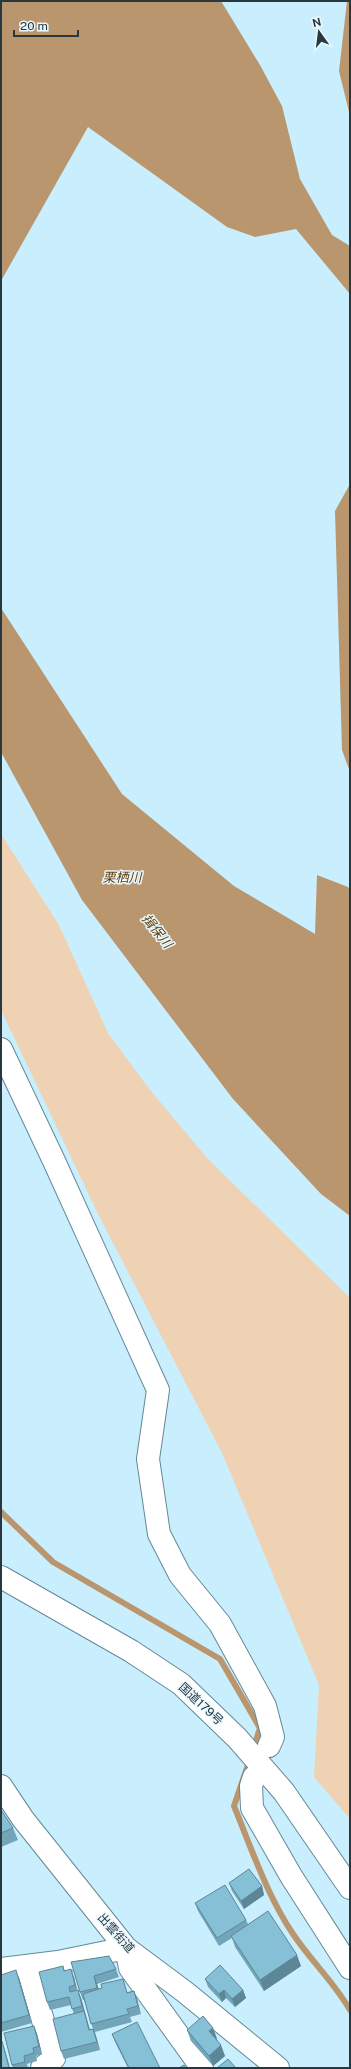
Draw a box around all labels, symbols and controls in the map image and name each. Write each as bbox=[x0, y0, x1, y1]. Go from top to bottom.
scale bar bbox=[14, 12, 78, 38]
north arrow bbox=[299, 12, 339, 52]
text: N bbox=[311, 15, 322, 29]
text: 20 m bbox=[20, 19, 48, 33]
water label: 栗栖川 bbox=[102, 870, 143, 885]
water label: 揖保川 bbox=[139, 911, 176, 952]
street label: 国道179号 bbox=[176, 1680, 226, 1728]
street label: 出雲街道 bbox=[95, 1910, 137, 1956]

